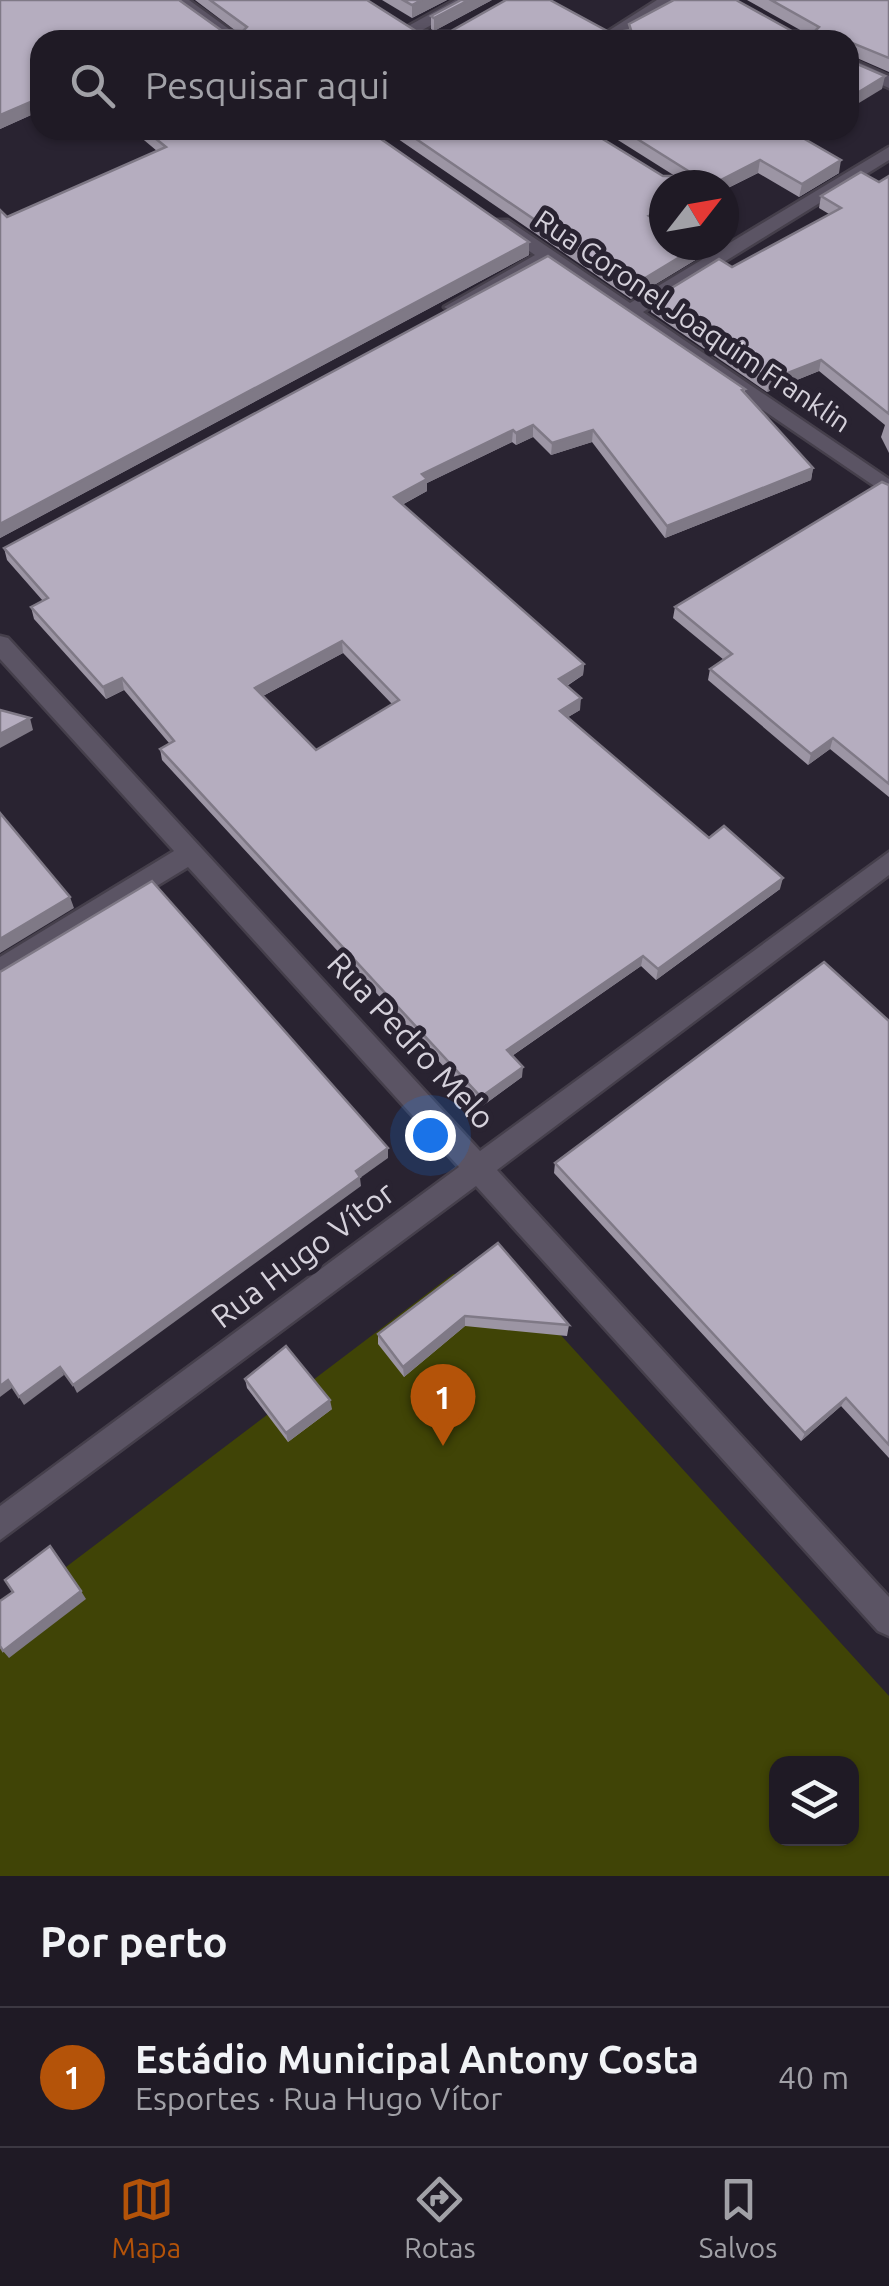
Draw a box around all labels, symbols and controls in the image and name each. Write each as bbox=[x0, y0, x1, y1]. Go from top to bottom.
search box bbox=[30, 30, 859, 140]
icon: search bbox=[65, 58, 120, 113]
text: Pesquisar aqui bbox=[145, 64, 389, 106]
north arrow bbox=[649, 170, 739, 260]
street label: Rua Coronel Joaquim Franklin bbox=[530, 203, 857, 438]
street label: Rua Pedro Melo bbox=[321, 945, 503, 1136]
your location bbox=[405, 1110, 456, 1161]
street label: Rua Hugo Vítor bbox=[204, 1174, 401, 1335]
pin: 1 bbox=[410, 1364, 476, 1446]
map controls bbox=[769, 1756, 859, 1846]
button: layers bbox=[769, 1756, 859, 1846]
text: Por perto bbox=[40, 1918, 228, 1965]
text: Estádio Municipal Antony Costa bbox=[135, 2038, 699, 2080]
text: 1 bbox=[63, 2059, 82, 2095]
text: 40 m bbox=[778, 2059, 849, 2095]
text: Esportes · Rua Hugo Vítor bbox=[135, 2080, 503, 2116]
tab: Mapa bbox=[112, 2172, 181, 2263]
tab: Rotas bbox=[404, 2172, 476, 2263]
tab: Salvos bbox=[699, 2172, 777, 2263]

